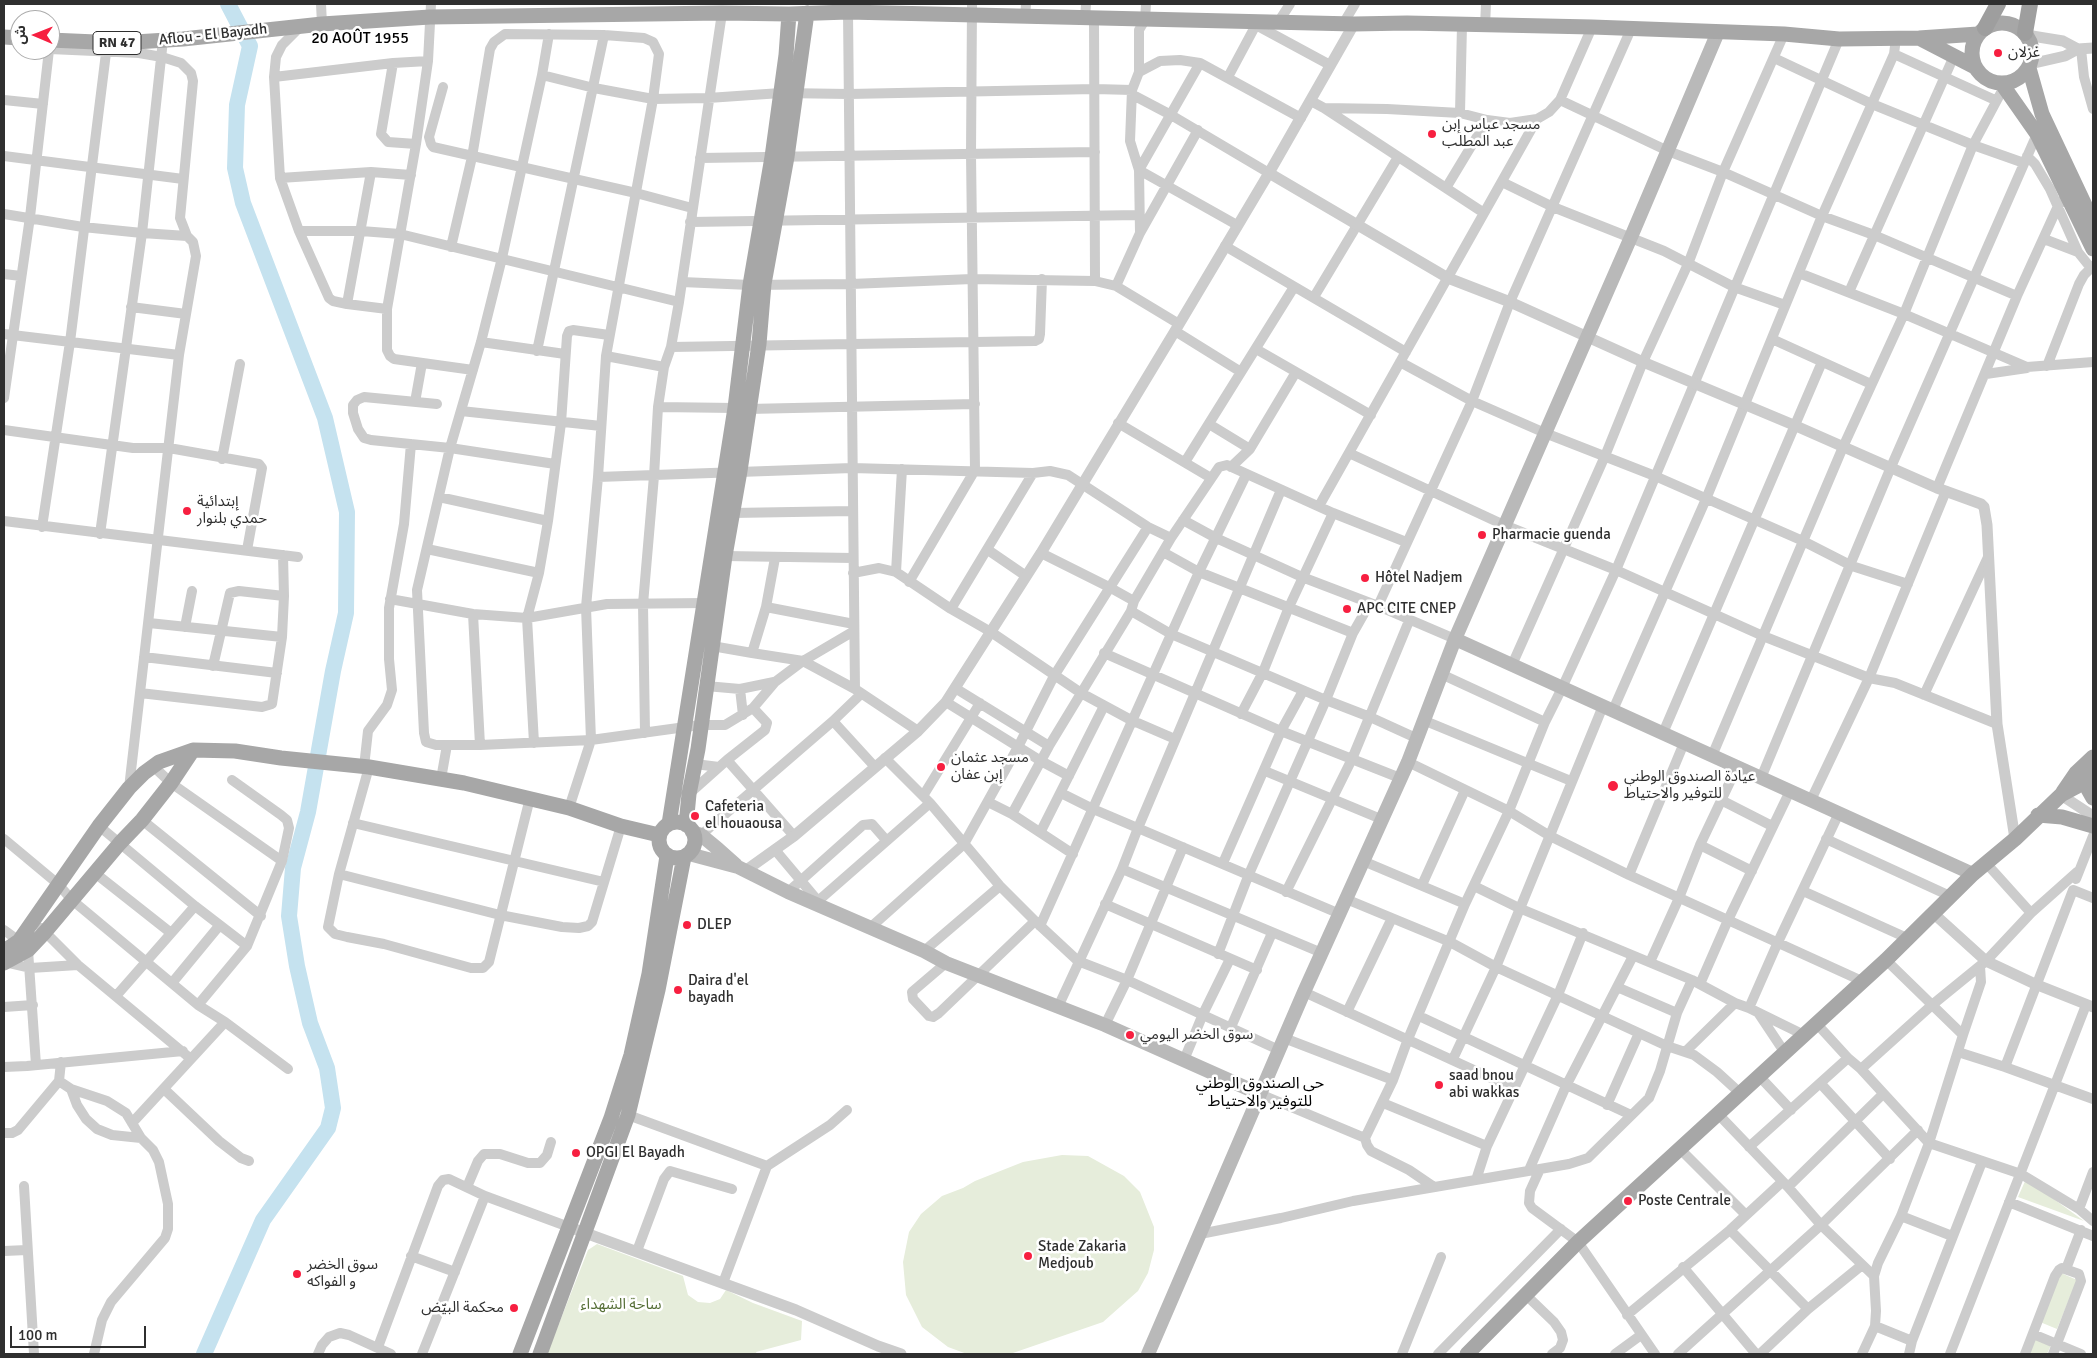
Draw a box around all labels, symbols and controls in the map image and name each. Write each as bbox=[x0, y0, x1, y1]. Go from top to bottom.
north arrow bbox=[10, 10, 60, 60]
street label: Aflou - El Bayadh bbox=[158, 20, 268, 50]
text: ش bbox=[12, 25, 29, 44]
district label: 20 AOÛT 1955 bbox=[304, 29, 416, 49]
road number: RN 47 bbox=[93, 32, 141, 54]
place label: غزلان bbox=[2008, 44, 2040, 62]
marker: غزلان bbox=[1992, 47, 2004, 59]
place label: مسجد عباس إبن عبد المطلب bbox=[1442, 116, 1540, 151]
marker: مسجد عباس إبن عبد المطلب bbox=[1426, 128, 1438, 140]
place label: إبتدائية حمدي بلنوار bbox=[197, 493, 267, 528]
marker: إبتدائية حمدي بلنوار bbox=[181, 505, 193, 517]
place label: Pharmacie guenda bbox=[1492, 526, 1611, 544]
marker: Pharmacie guenda bbox=[1476, 529, 1488, 541]
place label: Hôtel Nadjem bbox=[1375, 569, 1462, 587]
marker: Hôtel Nadjem bbox=[1359, 572, 1371, 584]
place label: APC CITE CNEP bbox=[1357, 600, 1456, 618]
marker: APC CITE CNEP bbox=[1341, 603, 1353, 615]
place label: مسجد عثمان إبن عفان bbox=[951, 749, 1029, 784]
marker: مسجد عثمان إبن عفان bbox=[935, 761, 947, 773]
place label: عيادة الصندوق الوطني للتوفير والاحتياط bbox=[1624, 768, 1755, 803]
marker: عيادة الصندوق الوطني للتوفير والاحتياط bbox=[1606, 779, 1620, 793]
place label: Cafeteria el houaousa bbox=[705, 798, 782, 833]
marker: Cafeteria el houaousa bbox=[689, 810, 701, 822]
place label: DLEP bbox=[697, 916, 731, 934]
marker: DLEP bbox=[681, 919, 693, 931]
place label: Daira d'el bayadh bbox=[688, 972, 749, 1007]
marker: Daira d'el bayadh bbox=[672, 984, 684, 996]
place label: سوق الخضر اليومي bbox=[1140, 1026, 1253, 1044]
marker: سوق الخضر اليومي bbox=[1124, 1029, 1136, 1041]
place label: saad bnou abi wakkas bbox=[1449, 1067, 1519, 1102]
district label: حي الصندوق الوطني للتوفير والاحتياط bbox=[1196, 1074, 1324, 1112]
marker: saad bnou abi wakkas bbox=[1433, 1079, 1445, 1091]
place label: OPGI El Bayadh bbox=[586, 1144, 685, 1162]
marker: OPGI El Bayadh bbox=[570, 1147, 582, 1159]
place label: Poste Centrale bbox=[1638, 1192, 1731, 1210]
marker: Poste Centrale bbox=[1622, 1195, 1634, 1207]
place label: Stade Zakaria Medjoub bbox=[1038, 1238, 1126, 1273]
marker: Stade Zakaria Medjoub bbox=[1022, 1250, 1034, 1262]
place label: سوق الخضر و الفواكه bbox=[307, 1256, 378, 1291]
marker: سوق الخضر و الفواكه bbox=[291, 1268, 303, 1280]
park label: ساحة الشهداء bbox=[580, 1296, 662, 1314]
place label: محكمة البيّض bbox=[421, 1299, 504, 1317]
marker: محكمة البيّض bbox=[508, 1302, 520, 1314]
scale bar bbox=[12, 1316, 149, 1348]
text: 100 m bbox=[18, 1326, 58, 1344]

